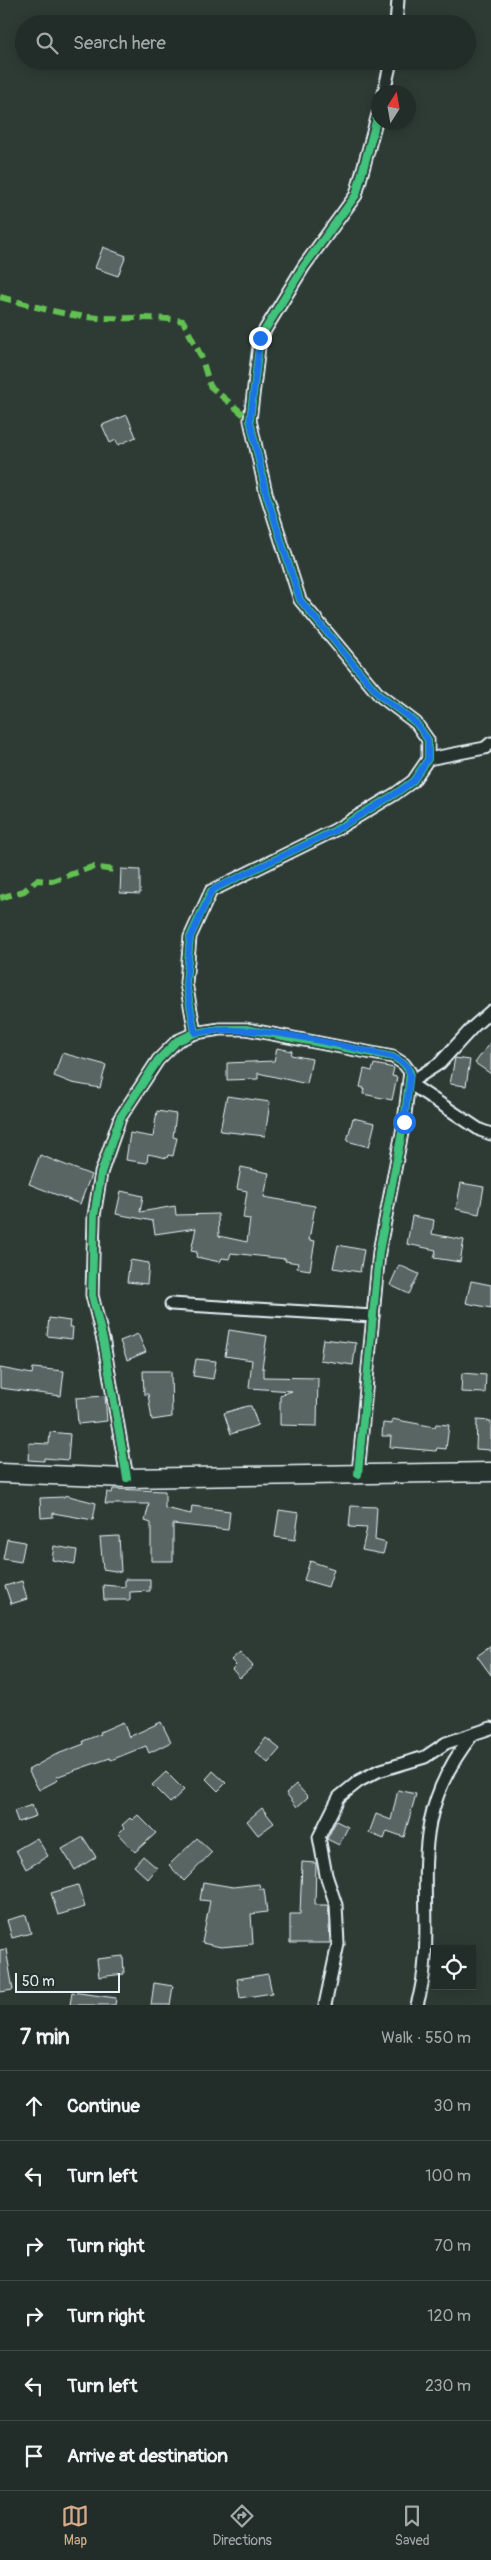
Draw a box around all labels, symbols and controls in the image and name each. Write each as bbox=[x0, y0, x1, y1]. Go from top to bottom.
search box bbox=[15, 15, 476, 70]
icon: search bbox=[33, 29, 61, 57]
text: Search here bbox=[73, 31, 166, 55]
north arrow bbox=[371, 85, 416, 130]
route end bbox=[249, 327, 272, 350]
route start bbox=[393, 1111, 416, 1134]
map controls bbox=[431, 1945, 476, 1990]
button: locate bbox=[431, 1945, 476, 1990]
scale bar bbox=[15, 1970, 120, 1993]
text: 50 m bbox=[22, 1973, 55, 1990]
text: 7 min bbox=[20, 2024, 70, 2051]
text: Walk · 550 m bbox=[381, 2028, 471, 2048]
icon: ahead bbox=[20, 2092, 48, 2120]
text: Continue bbox=[67, 2094, 140, 2118]
text: 30 m bbox=[433, 2096, 471, 2116]
icon: left bbox=[20, 2162, 48, 2190]
text: Turn left bbox=[67, 2164, 137, 2188]
text: 100 m bbox=[425, 2166, 471, 2186]
icon: right bbox=[20, 2232, 48, 2260]
text: Turn right bbox=[67, 2234, 145, 2258]
text: 70 m bbox=[434, 2236, 471, 2256]
icon: right bbox=[20, 2302, 48, 2330]
text: Turn right bbox=[67, 2304, 145, 2328]
text: 120 m bbox=[427, 2306, 471, 2326]
icon: left bbox=[20, 2372, 48, 2400]
text: Turn left bbox=[67, 2374, 137, 2398]
text: 230 m bbox=[425, 2376, 471, 2396]
icon: arrive bbox=[20, 2442, 48, 2470]
text: Arrive at destination bbox=[67, 2444, 228, 2468]
tab: Map bbox=[61, 2502, 89, 2549]
tab: Directions bbox=[212, 2502, 272, 2549]
tab: Saved bbox=[395, 2502, 430, 2549]

